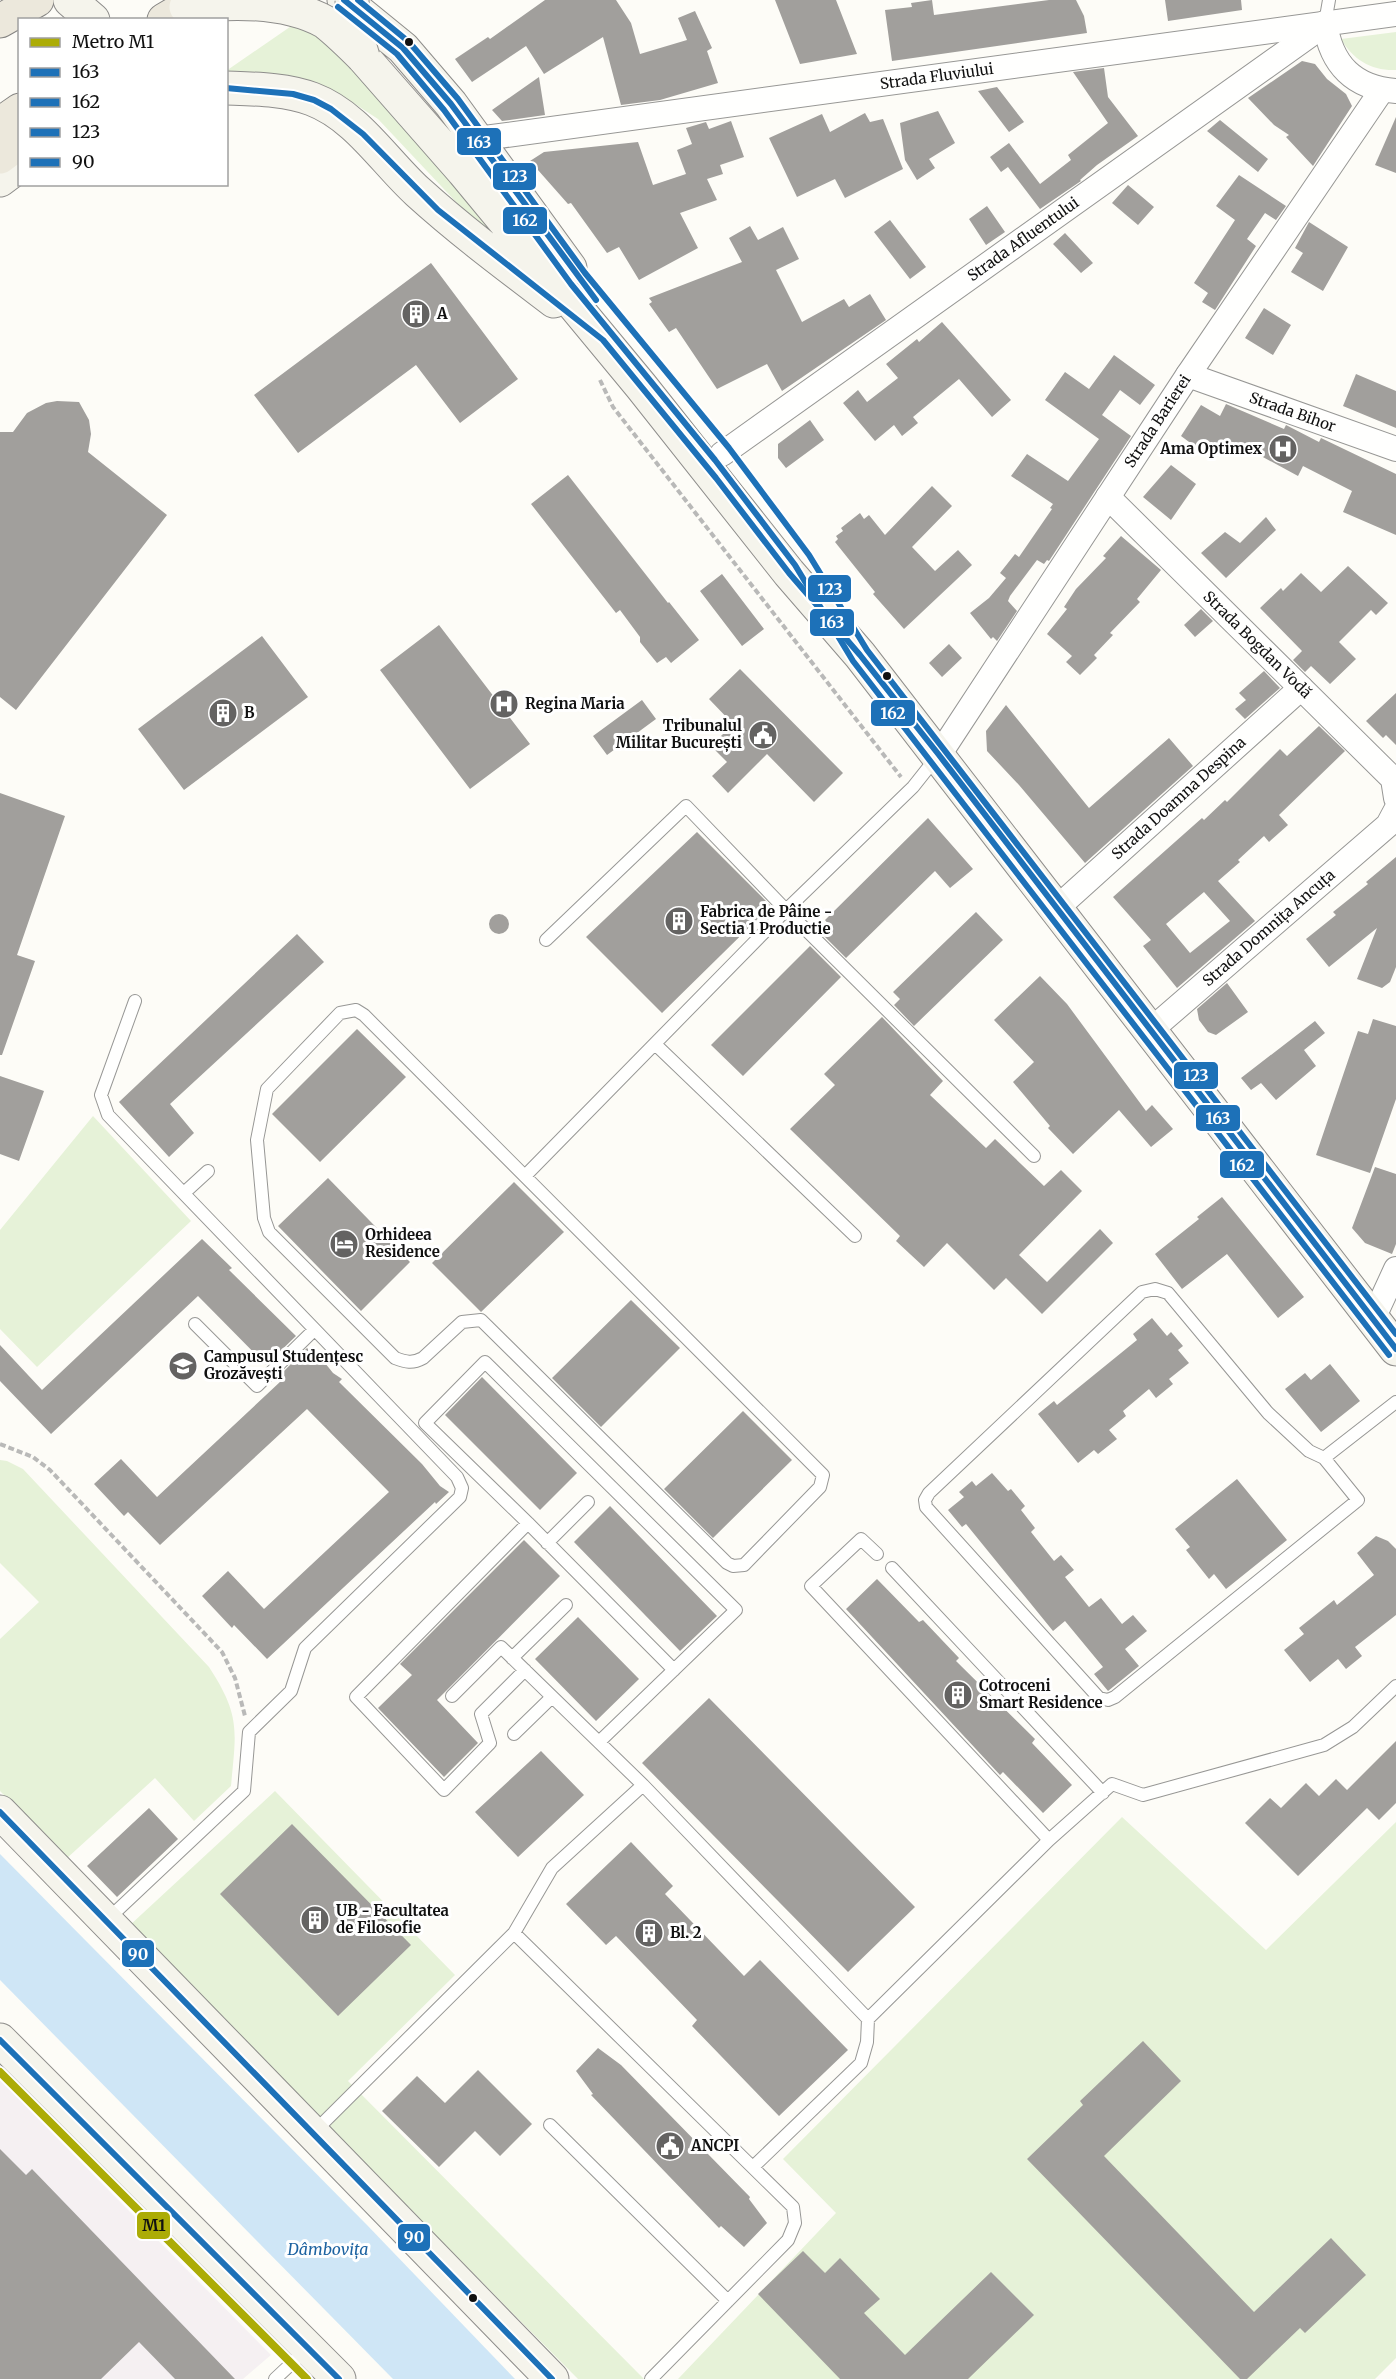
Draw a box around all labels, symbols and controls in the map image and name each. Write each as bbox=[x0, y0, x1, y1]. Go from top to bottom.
legend bbox=[18, 18, 228, 186]
text: Metro M1 bbox=[72, 30, 154, 53]
unlabelled marker bbox=[403, 36, 415, 48]
street label: Strada Fluviului bbox=[879, 59, 995, 93]
text: 163 bbox=[72, 60, 99, 83]
text: 162 bbox=[72, 90, 100, 113]
text: 123 bbox=[72, 120, 100, 143]
line badge: 163 bbox=[456, 127, 502, 156]
text: 163 bbox=[467, 132, 492, 152]
text: 90 bbox=[72, 150, 95, 173]
line badge: 123 bbox=[492, 162, 537, 191]
text: 123 bbox=[502, 166, 528, 186]
street label: Strada Afluentului bbox=[964, 193, 1083, 285]
line badge: 162 bbox=[502, 206, 548, 235]
text: 162 bbox=[512, 210, 538, 230]
building icon: A bbox=[400, 298, 432, 330]
place label: A bbox=[436, 304, 448, 323]
street label: Strada Barierei bbox=[1120, 371, 1195, 471]
street label: Strada Bihor bbox=[1247, 388, 1339, 436]
hospital icon: Ama Optimex bbox=[1267, 433, 1299, 465]
place label: Ama Optimex bbox=[1159, 439, 1263, 458]
line badge: 123 bbox=[807, 574, 852, 603]
text: 123 bbox=[817, 579, 843, 599]
street label: Strada Bogdan Vodă bbox=[1200, 587, 1316, 702]
line badge: 163 bbox=[809, 608, 855, 637]
text: 163 bbox=[820, 612, 845, 632]
unlabelled marker bbox=[881, 670, 893, 682]
hospital icon: Regina Maria bbox=[488, 688, 520, 720]
place label: Regina Maria bbox=[525, 694, 625, 713]
building icon: B bbox=[207, 697, 239, 729]
line badge: 162 bbox=[870, 699, 916, 727]
place label: B bbox=[244, 703, 255, 722]
text: 162 bbox=[880, 703, 906, 723]
place label: Tribunalul Militar București bbox=[616, 716, 742, 752]
public building icon: Tribunalul Militar București bbox=[747, 719, 779, 751]
street label: Strada Doamna Despina bbox=[1107, 732, 1250, 863]
street label: Strada Domnița Ancuța bbox=[1199, 865, 1339, 990]
place label: Fabrica de Pâine - Sectia 1 Productie bbox=[700, 902, 833, 938]
building icon: Fabrica de Pâine - Sectia 1 Productie bbox=[663, 905, 695, 937]
line badge: 123 bbox=[1173, 1061, 1219, 1090]
text: 123 bbox=[1183, 1065, 1209, 1085]
line badge: 163 bbox=[1195, 1104, 1241, 1132]
text: 163 bbox=[1206, 1108, 1231, 1128]
line badge: 162 bbox=[1219, 1150, 1265, 1179]
text: 162 bbox=[1229, 1155, 1255, 1175]
place label: Orhideea Residence bbox=[365, 1225, 440, 1261]
hotel icon: Orhideea Residence bbox=[328, 1228, 360, 1260]
place label: Campusul Studențesc Grozăvești bbox=[204, 1347, 363, 1383]
school or university icon: Campusul Studențesc Grozăvești bbox=[167, 1350, 199, 1382]
place label: Cotroceni Smart Residence bbox=[979, 1676, 1103, 1712]
building icon: Cotroceni Smart Residence bbox=[942, 1679, 974, 1711]
place label: UB - Facultatea de Filosofie bbox=[336, 1901, 450, 1937]
building icon: UB - Facultatea de Filosofie bbox=[299, 1904, 331, 1936]
building icon: Bl. 2 bbox=[633, 1917, 665, 1949]
place label: Bl. 2 bbox=[670, 1923, 702, 1942]
line badge: 90 bbox=[121, 1939, 155, 1968]
text: 90 bbox=[128, 1944, 148, 1964]
public building icon: ANCPI bbox=[654, 2130, 686, 2162]
place label: ANCPI bbox=[690, 2136, 739, 2155]
line badge: M1 bbox=[136, 2211, 171, 2240]
text: M1 bbox=[142, 2215, 166, 2235]
line badge: 90 bbox=[397, 2223, 431, 2252]
text: 90 bbox=[404, 2227, 424, 2247]
water label: Dâmbovița bbox=[287, 2239, 368, 2260]
unlabelled marker bbox=[467, 2292, 479, 2304]

